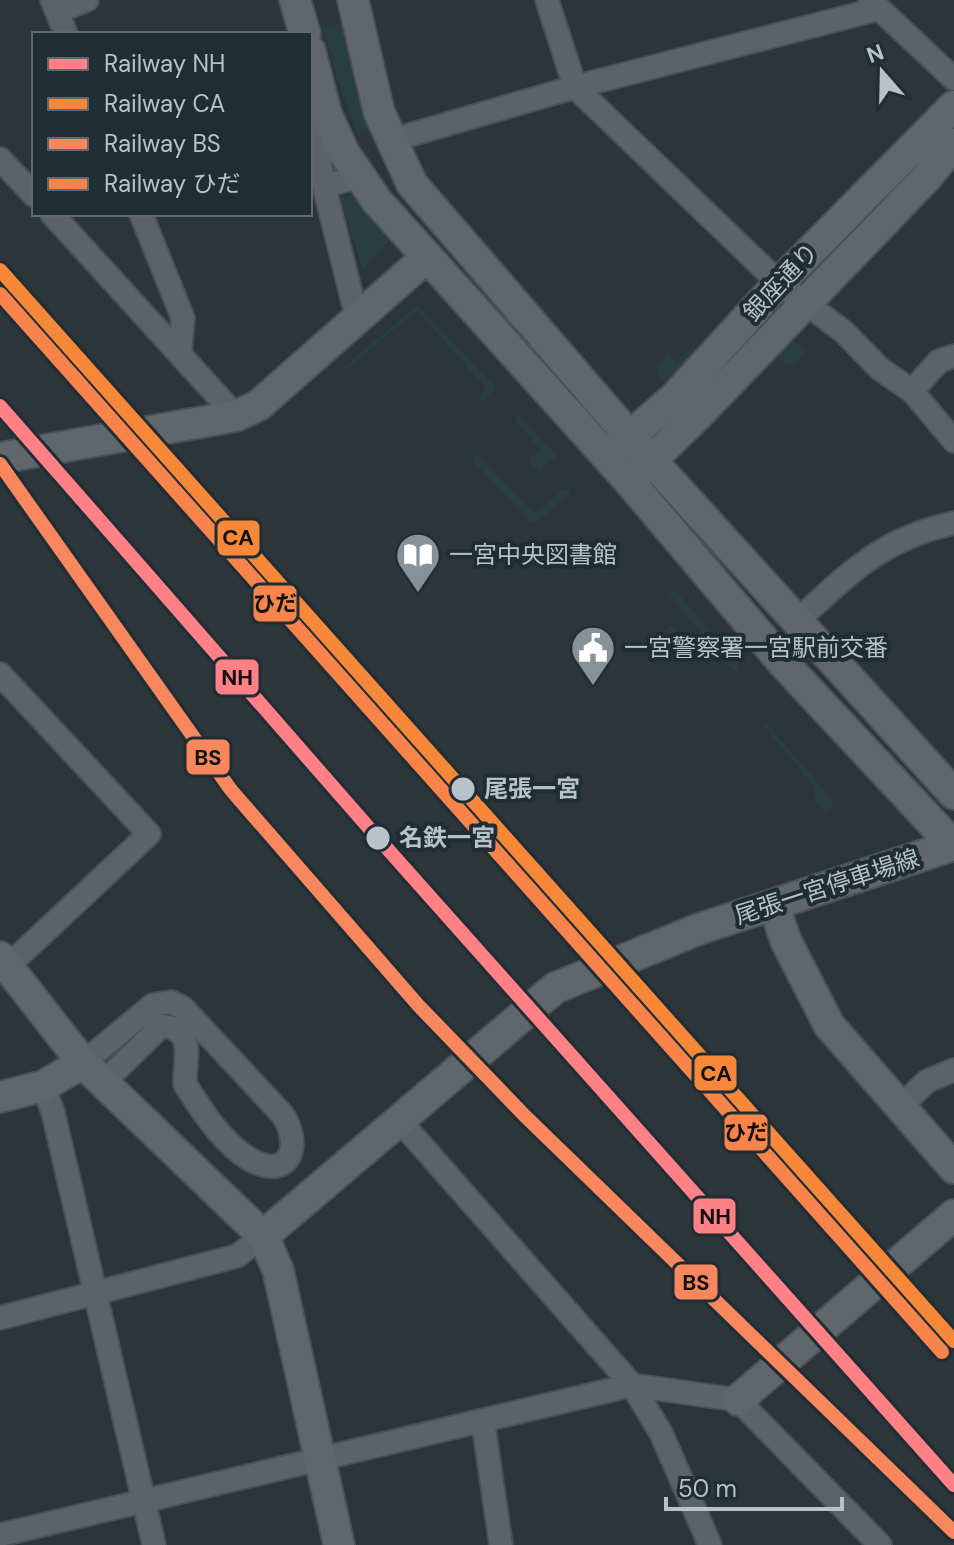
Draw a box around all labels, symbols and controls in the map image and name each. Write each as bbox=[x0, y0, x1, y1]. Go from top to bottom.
legend bbox=[32, 32, 312, 216]
north arrow bbox=[842, 32, 922, 112]
text: N bbox=[863, 37, 888, 70]
text: Railway NH bbox=[104, 48, 225, 79]
text: Railway CA bbox=[104, 88, 225, 119]
text: Railway BS bbox=[104, 128, 221, 159]
text: Railway ひだ bbox=[104, 168, 240, 199]
street label: 銀座通り bbox=[737, 236, 825, 327]
line badge: CA bbox=[216, 519, 261, 557]
text: CA bbox=[222, 523, 254, 552]
library icon: 一宮中央図書館 bbox=[394, 531, 442, 594]
place label: 一宮中央図書館 bbox=[449, 539, 617, 570]
line badge: ひだ bbox=[252, 584, 298, 623]
text: ひだ bbox=[253, 589, 297, 618]
public building icon: 一宮警察署一宮駅前交番 bbox=[569, 624, 617, 687]
place label: 一宮警察署一宮駅前交番 bbox=[624, 632, 888, 663]
line badge: NH bbox=[214, 658, 260, 696]
text: NH bbox=[221, 663, 253, 692]
line badge: BS bbox=[185, 738, 231, 776]
text: BS bbox=[194, 743, 222, 772]
place label: 尾張一宮 bbox=[484, 773, 580, 804]
marker: 尾張一宮 bbox=[449, 775, 477, 803]
place label: 名鉄一宮 bbox=[399, 822, 495, 853]
marker: 名鉄一宮 bbox=[364, 824, 392, 852]
street label: 尾張一宮停車場線 bbox=[731, 842, 923, 931]
line badge: CA bbox=[693, 1054, 738, 1092]
text: CA bbox=[700, 1059, 732, 1088]
line badge: ひだ bbox=[723, 1113, 769, 1152]
text: ひだ bbox=[724, 1118, 768, 1147]
line badge: NH bbox=[692, 1197, 737, 1235]
text: NH bbox=[699, 1202, 731, 1231]
line badge: BS bbox=[673, 1263, 719, 1301]
text: BS bbox=[682, 1268, 710, 1297]
scale bar bbox=[666, 1461, 842, 1511]
text: 50 m bbox=[678, 1473, 737, 1504]

